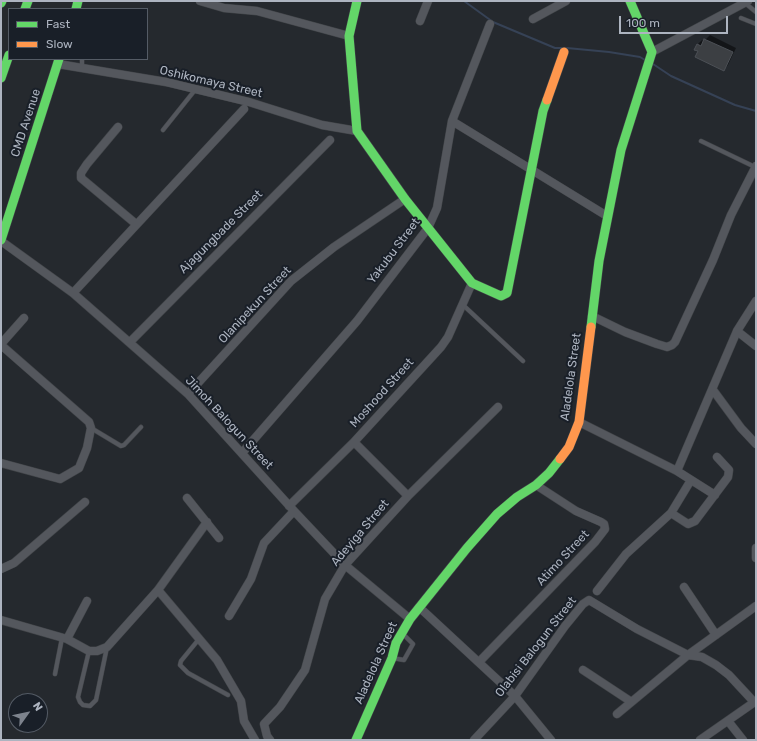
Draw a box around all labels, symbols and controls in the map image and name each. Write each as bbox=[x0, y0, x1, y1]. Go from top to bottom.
legend bbox=[8, 8, 148, 60]
scale bar bbox=[621, 8, 730, 34]
text: 100 m bbox=[626, 16, 660, 30]
text: Fast bbox=[46, 17, 70, 31]
text: Slow bbox=[46, 37, 73, 51]
street label: Oshikomaya Street bbox=[158, 63, 264, 101]
street label: CMD Avenue bbox=[8, 87, 44, 159]
street label: Ajagungbade Street bbox=[176, 187, 266, 277]
street label: Yakubu Street bbox=[365, 215, 423, 287]
street label: Olanipekun Street bbox=[216, 264, 294, 346]
street label: Aladelola Street bbox=[558, 332, 584, 422]
street label: Moshood Street bbox=[347, 355, 417, 431]
street label: Jimoh Balogun Street bbox=[182, 373, 276, 473]
street label: Adeyiga Street bbox=[328, 497, 392, 569]
street label: Atimo Street bbox=[534, 527, 592, 589]
street label: Olabisi Balogun Street bbox=[492, 594, 580, 700]
street label: Aladelola Street bbox=[351, 620, 401, 706]
north arrow bbox=[8, 693, 48, 733]
text: N bbox=[30, 700, 45, 714]

